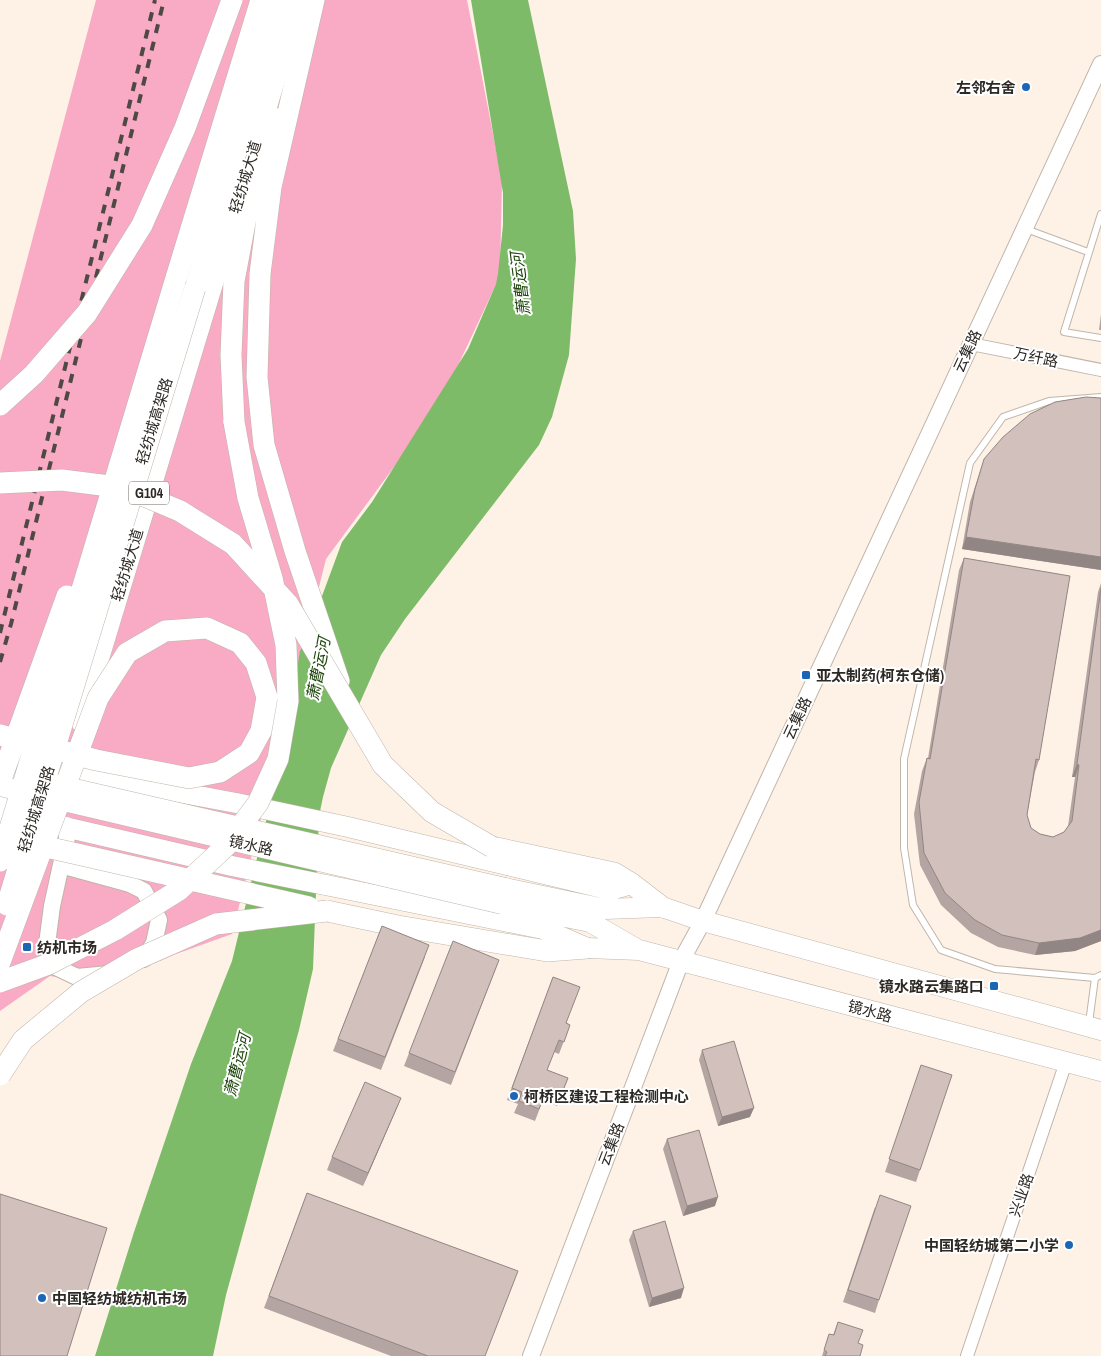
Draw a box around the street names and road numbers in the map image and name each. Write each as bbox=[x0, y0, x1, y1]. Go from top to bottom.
street label: 轻纺城大道 bbox=[224, 138, 266, 216]
street label: 云集路 bbox=[948, 326, 986, 376]
street label: 万纤路 bbox=[1012, 342, 1060, 372]
street label: 轻纺城高架路 bbox=[131, 375, 177, 467]
road number: G104 bbox=[129, 482, 169, 504]
street label: 轻纺城大道 bbox=[106, 526, 148, 604]
street label: 云集路 bbox=[778, 693, 816, 743]
street label: 轻纺城高架路 bbox=[13, 763, 59, 855]
street label: 镜水路 bbox=[227, 830, 275, 860]
street label: 镜水路 bbox=[846, 995, 894, 1027]
street label: 云集路 bbox=[593, 1119, 629, 1169]
street label: 兴业路 bbox=[1004, 1170, 1038, 1220]

